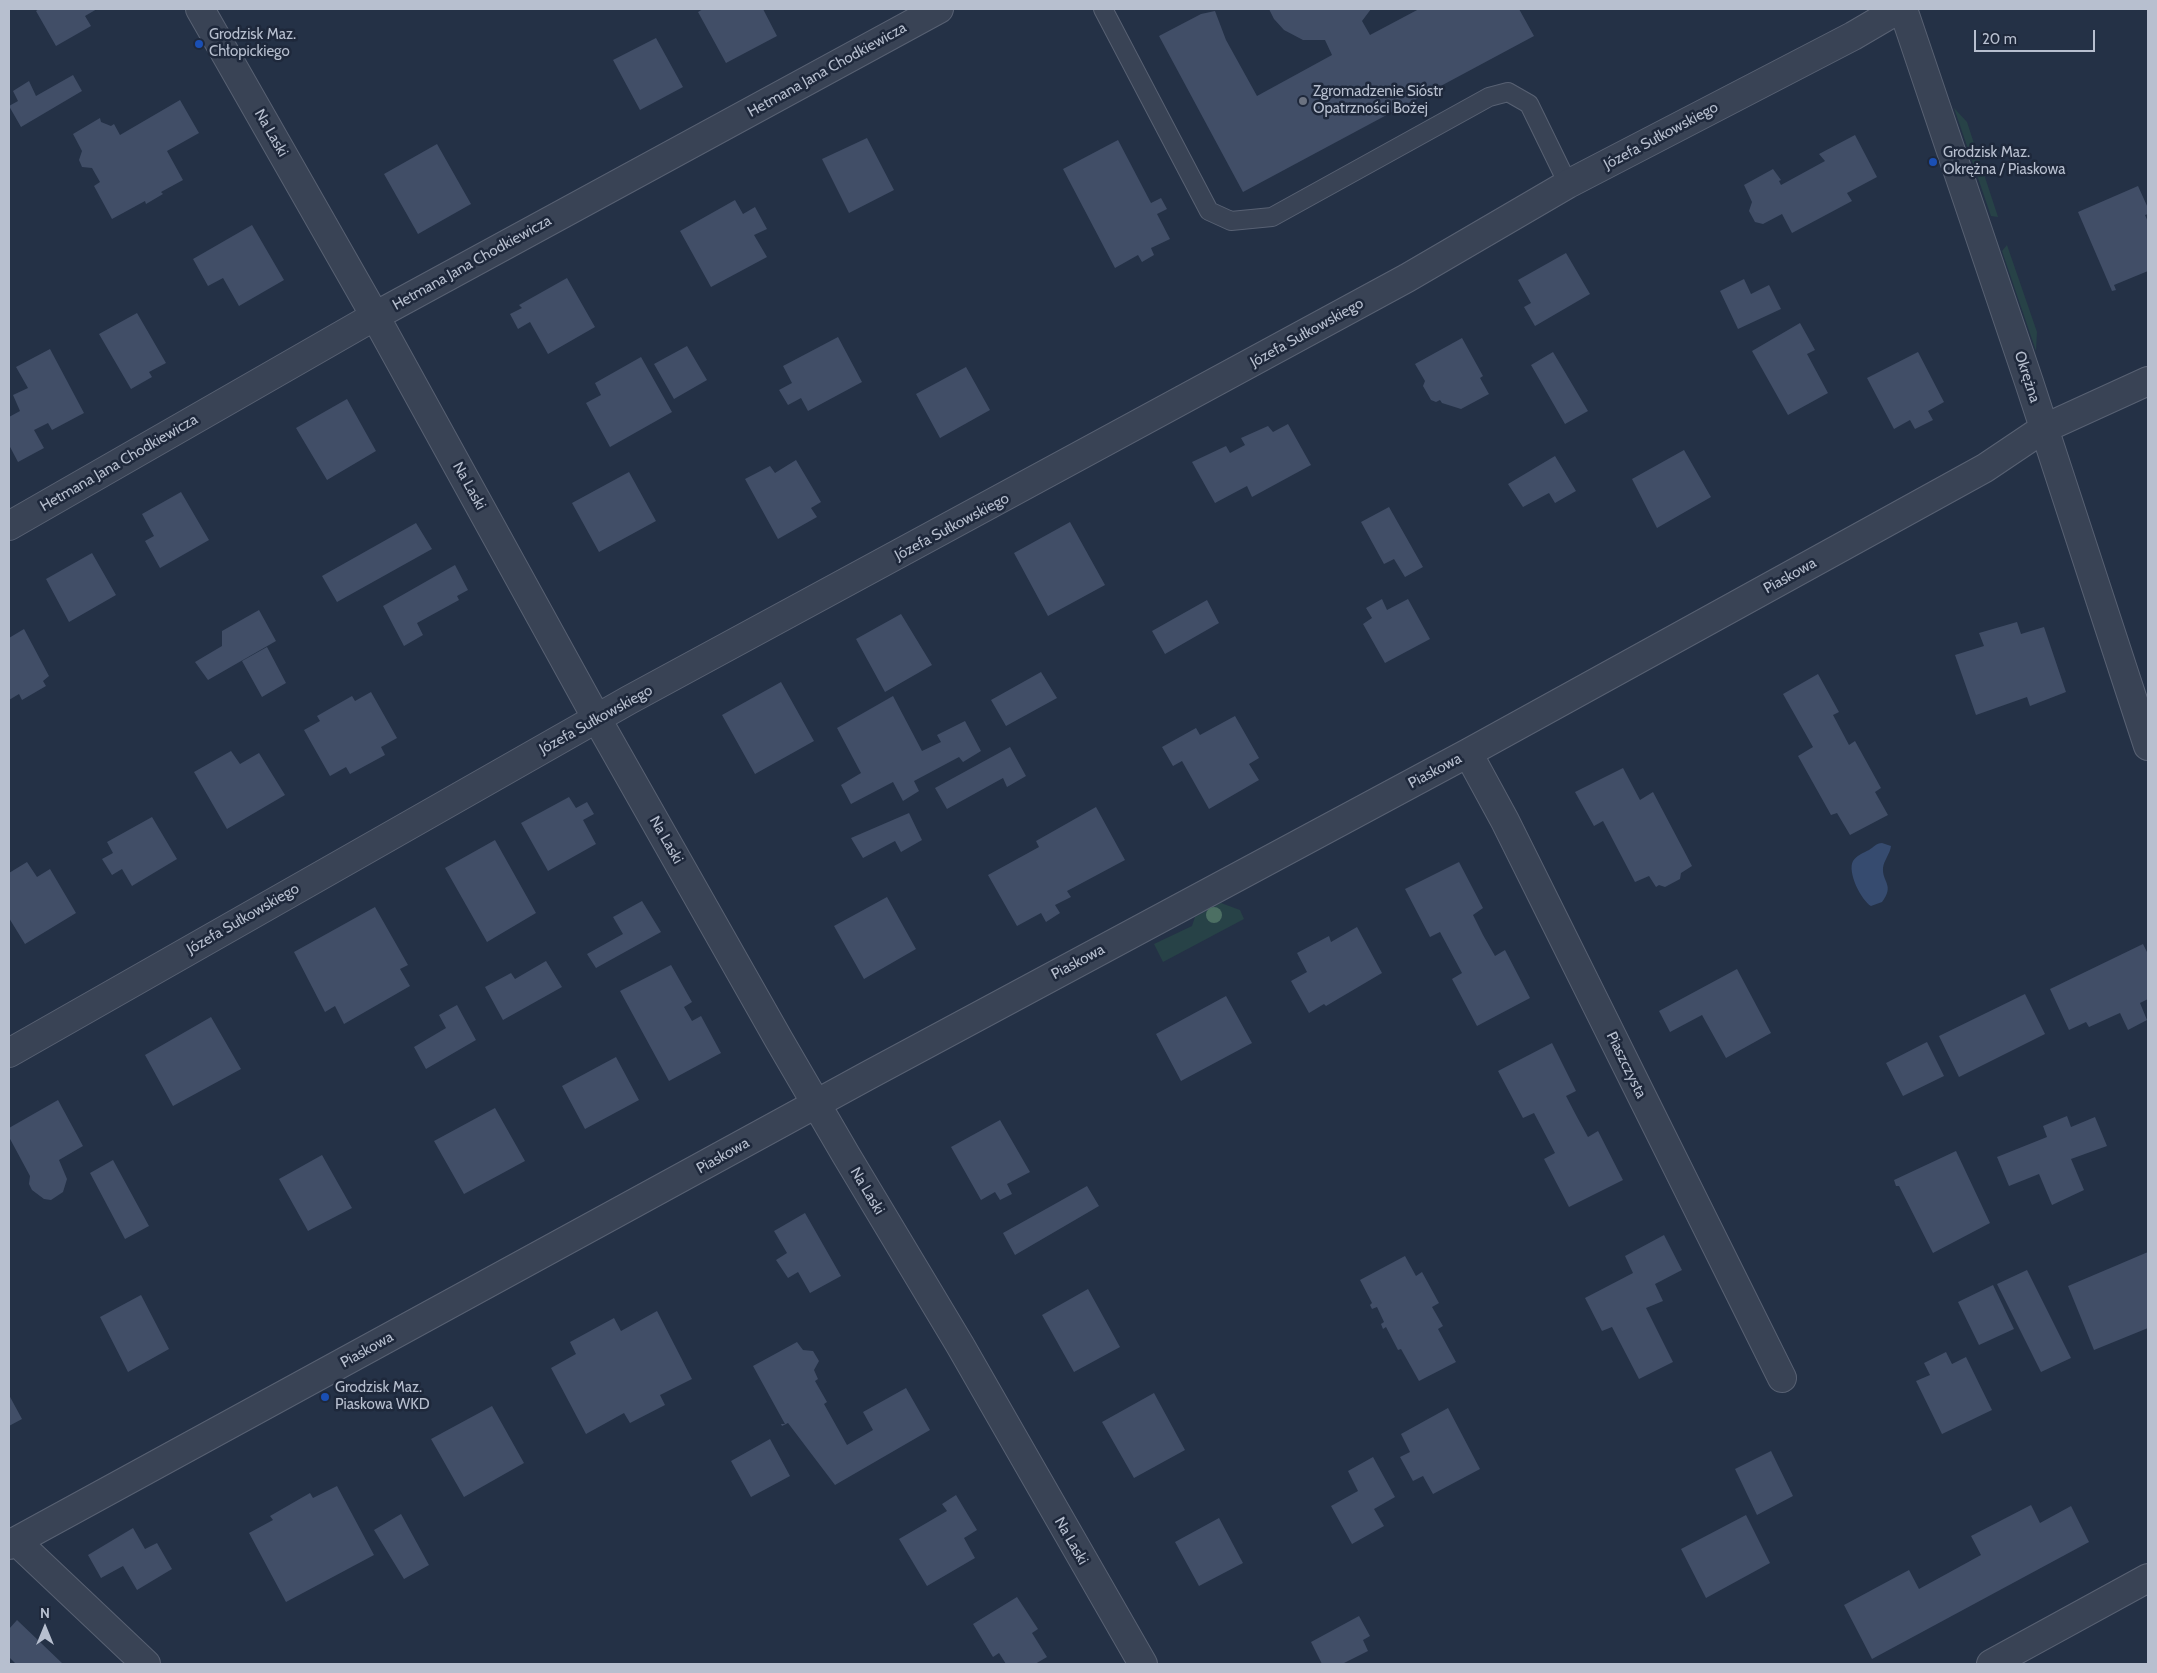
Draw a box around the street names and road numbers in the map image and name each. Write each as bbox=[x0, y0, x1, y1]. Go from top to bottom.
street label: Hetmana Jana Chodkiewicza bbox=[744, 19, 910, 121]
street label: Józefa Sułkowskiego bbox=[1601, 98, 1721, 174]
street label: Na Laski bbox=[250, 106, 292, 160]
street label: Hetmana Jana Chodkiewicza bbox=[389, 212, 555, 314]
street label: Józefa Sułkowskiego bbox=[1247, 294, 1367, 372]
street label: Okrężna bbox=[2010, 349, 2044, 405]
street label: Hetmana Jana Chodkiewicza bbox=[37, 410, 201, 516]
street label: Na Laski bbox=[449, 459, 489, 513]
street label: Józefa Sułkowskiego bbox=[892, 489, 1012, 565]
street label: Piaskowa bbox=[1760, 554, 1820, 598]
street label: Józefa Sułkowskiego bbox=[536, 681, 656, 759]
street label: Piaskowa bbox=[1405, 750, 1465, 792]
street label: Na Laski bbox=[645, 813, 687, 867]
street label: Józefa Sułkowskiego bbox=[184, 880, 302, 958]
street label: Piaskowa bbox=[1048, 941, 1108, 983]
street label: Piaszczysta bbox=[1602, 1029, 1650, 1101]
street label: Piaskowa bbox=[693, 1134, 753, 1178]
street label: Na Laski bbox=[846, 1164, 888, 1218]
street label: Piaskowa bbox=[337, 1328, 397, 1372]
street label: Na Laski bbox=[1050, 1514, 1092, 1568]

